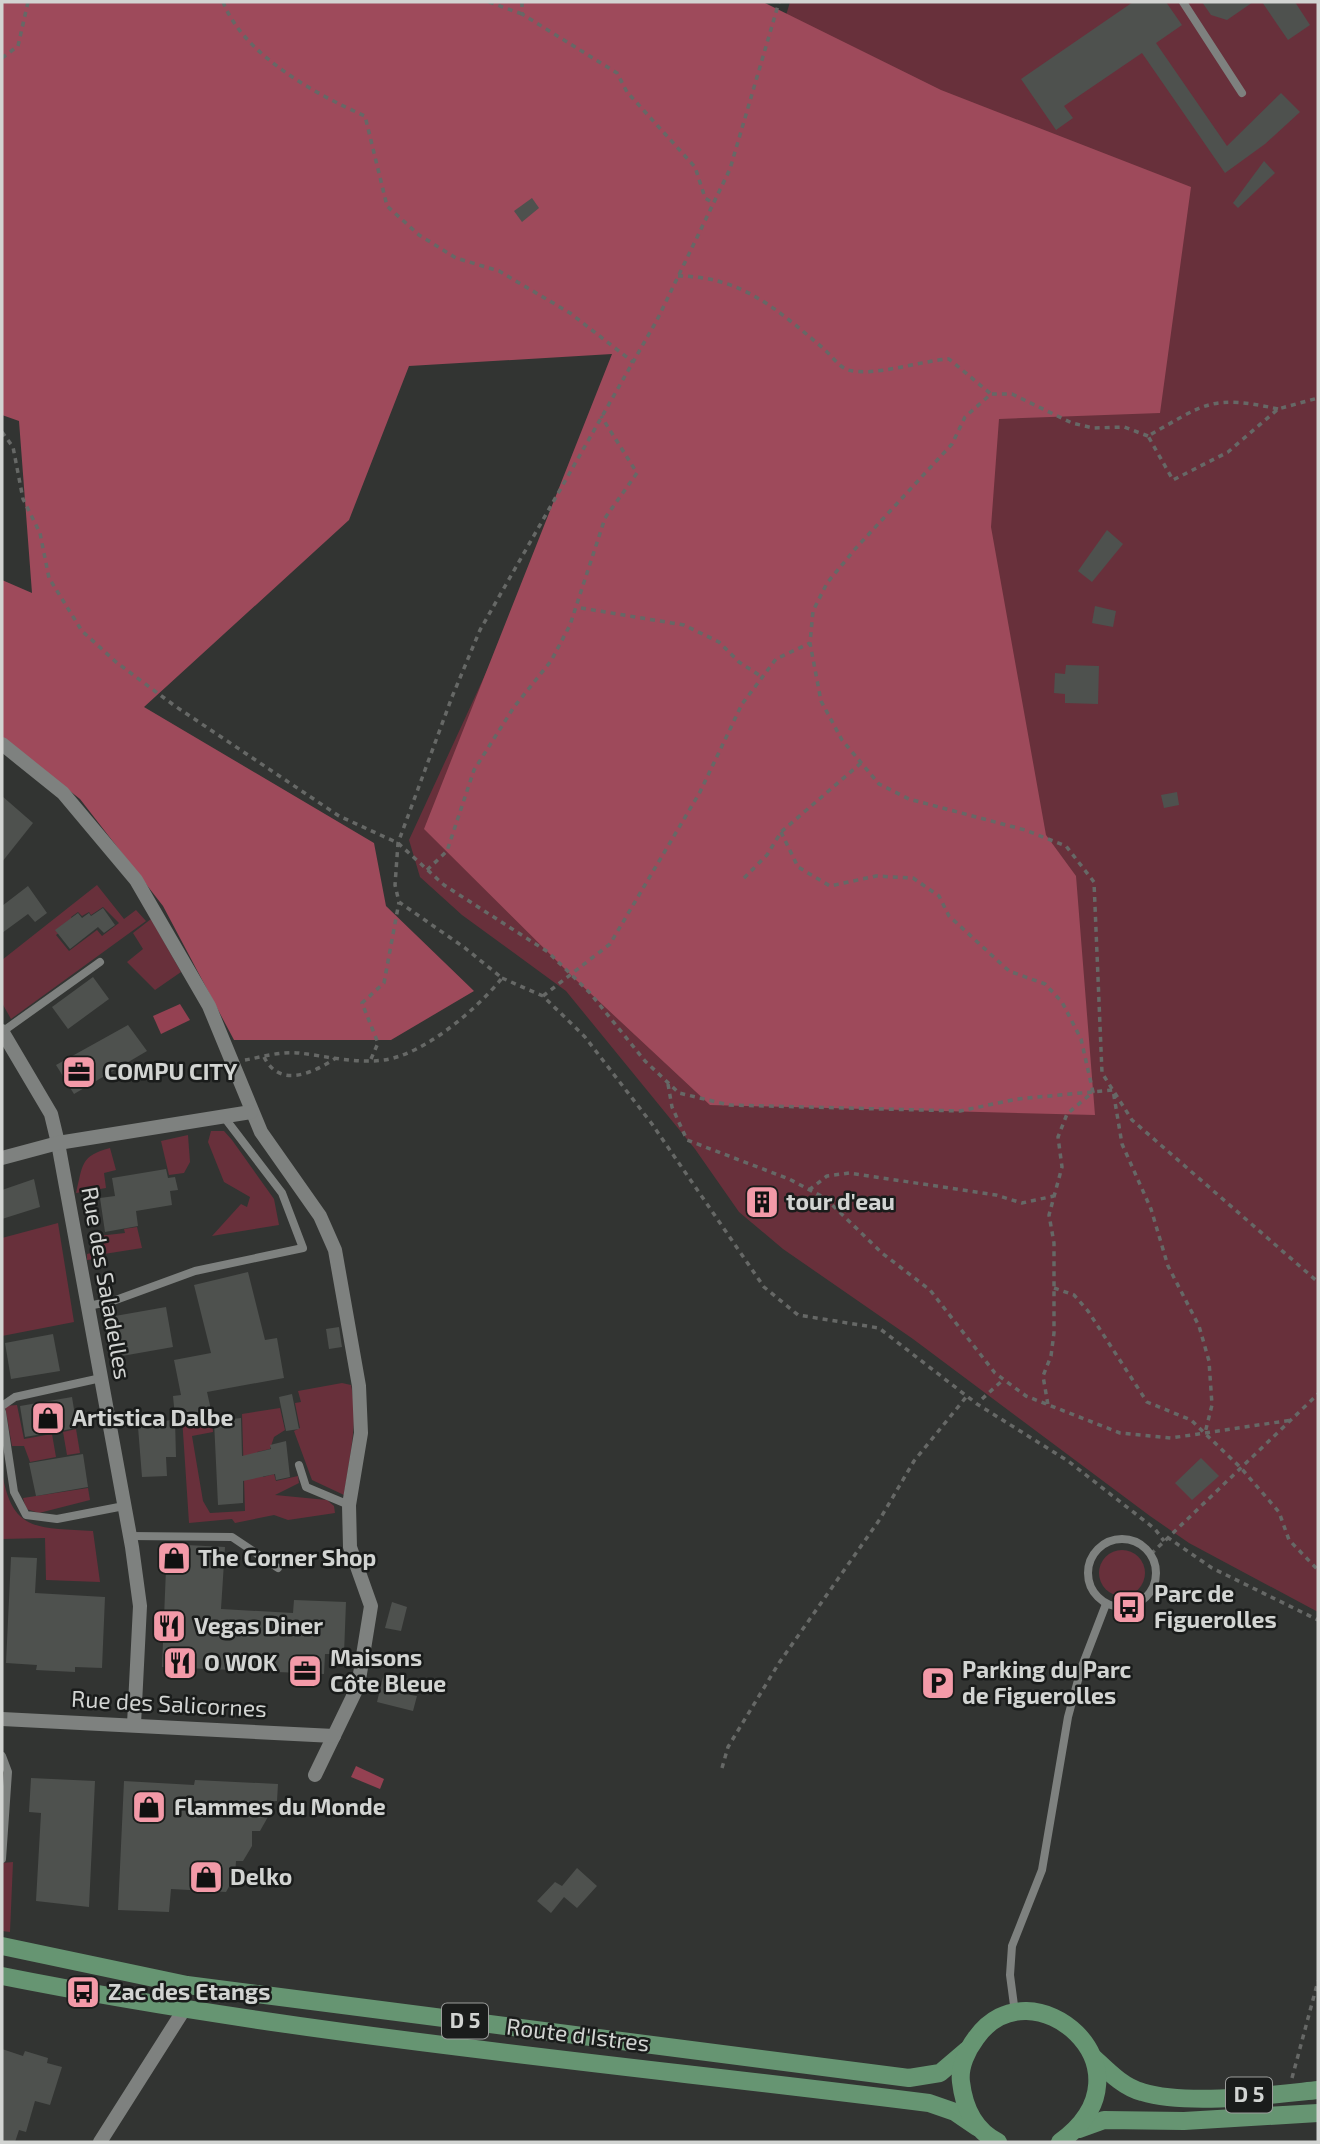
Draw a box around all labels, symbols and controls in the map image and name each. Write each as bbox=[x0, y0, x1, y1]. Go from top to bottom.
office icon: COMPU CITY bbox=[60, 1053, 98, 1091]
place label: COMPU CITY bbox=[104, 1057, 238, 1085]
building icon: tour d'eau bbox=[743, 1183, 781, 1221]
street label: Rue des Saladelles bbox=[76, 1184, 138, 1381]
place label: tour d'eau bbox=[786, 1187, 895, 1215]
shop icon: Artistica Dalbe bbox=[29, 1399, 67, 1437]
place label: Artistica Dalbe bbox=[72, 1403, 233, 1431]
shop icon: The Corner Shop bbox=[155, 1539, 193, 1577]
place label: The Corner Shop bbox=[198, 1543, 376, 1571]
place label: Parc de Figuerolles bbox=[1154, 1579, 1277, 1633]
bus stop icon: Parc de Figuerolles bbox=[1110, 1588, 1148, 1626]
restaurant icon: Vegas Diner bbox=[150, 1607, 188, 1645]
place label: Vegas Diner bbox=[194, 1611, 323, 1639]
place label: Maisons Côte Bleue bbox=[330, 1643, 446, 1697]
restaurant icon: O WOK bbox=[161, 1644, 199, 1682]
place label: O WOK bbox=[204, 1648, 278, 1676]
office icon: Maisons Côte Bleue bbox=[286, 1652, 324, 1690]
place label: Parking du Parc de Figuerolles bbox=[962, 1655, 1132, 1709]
parking icon: Parking du Parc de Figuerolles bbox=[919, 1664, 957, 1702]
street label: Rue des Salicornes bbox=[70, 1684, 268, 1722]
shop icon: Flammes du Monde bbox=[130, 1788, 168, 1826]
place label: Flammes du Monde bbox=[174, 1792, 386, 1820]
shop icon: Delko bbox=[187, 1858, 225, 1896]
place label: Delko bbox=[230, 1862, 292, 1890]
bus stop icon: Zac des Etangs bbox=[64, 1973, 102, 2011]
place label: Zac des Etangs bbox=[108, 1977, 270, 2005]
road number: D 5 bbox=[442, 2004, 488, 2038]
street label: Route d'Istres bbox=[505, 2011, 651, 2057]
road number: D 5 bbox=[1226, 2078, 1272, 2112]

